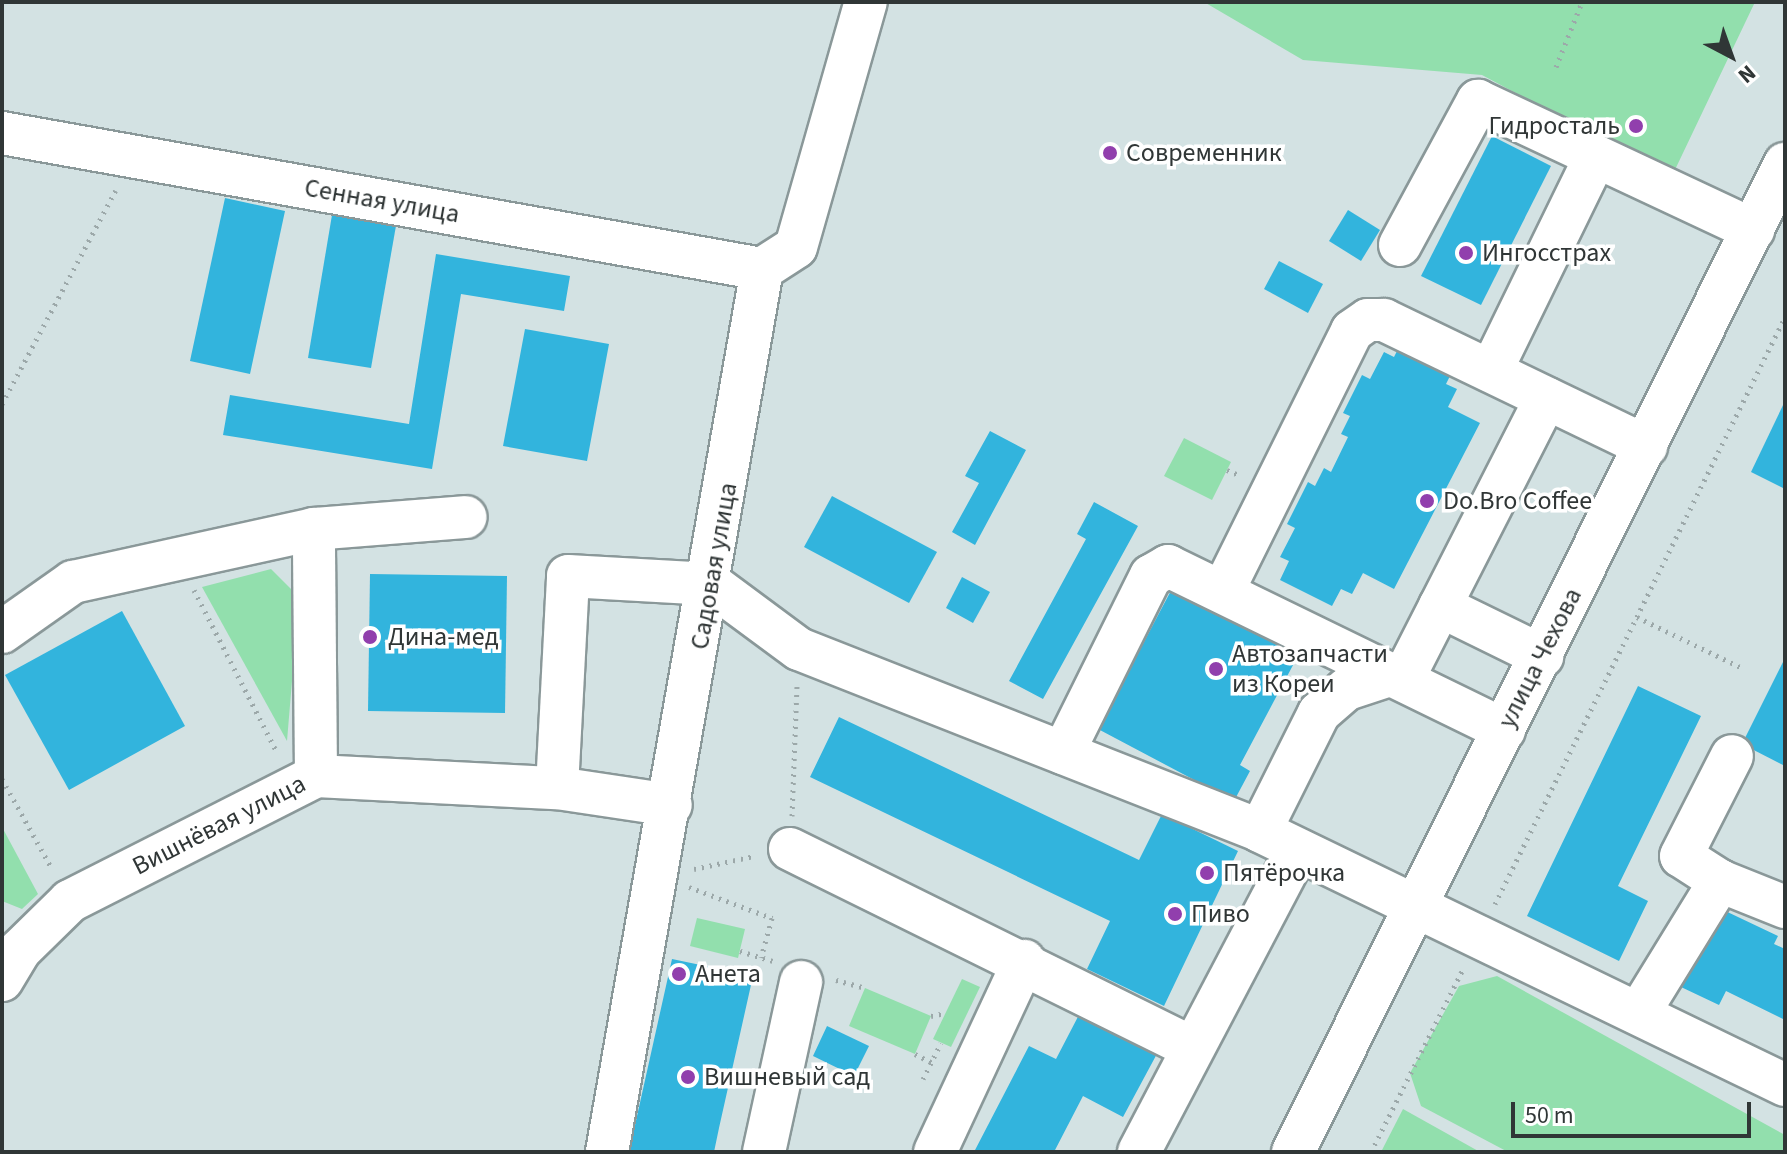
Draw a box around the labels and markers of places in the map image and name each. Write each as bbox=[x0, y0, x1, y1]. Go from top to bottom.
place label: Гидросталь bbox=[1489, 110, 1620, 142]
marker: Гидросталь bbox=[1627, 117, 1645, 135]
place label: Современник bbox=[1126, 137, 1282, 169]
marker: Современник bbox=[1101, 144, 1119, 162]
place label: Ингосстрах bbox=[1482, 237, 1611, 269]
marker: Ингосстрах bbox=[1457, 244, 1475, 262]
place label: Do.Bro Coffee bbox=[1443, 485, 1592, 517]
marker: Do.Bro Coffee bbox=[1418, 492, 1436, 510]
place label: Дина-мед bbox=[388, 621, 498, 653]
marker: Дина-мед bbox=[359, 626, 381, 648]
place label: Автозапчасти из Кореи bbox=[1232, 638, 1388, 700]
marker: Автозапчасти из Кореи bbox=[1207, 660, 1225, 678]
place label: Пятёрочка bbox=[1223, 857, 1345, 889]
marker: Пятёрочка bbox=[1198, 864, 1216, 882]
place label: Пиво bbox=[1191, 898, 1250, 930]
marker: Пиво bbox=[1166, 905, 1184, 923]
place label: Анета bbox=[695, 958, 761, 990]
marker: Анета bbox=[670, 965, 688, 983]
place label: Вишневый сад bbox=[704, 1061, 870, 1093]
marker: Вишневый сад bbox=[679, 1068, 697, 1086]

